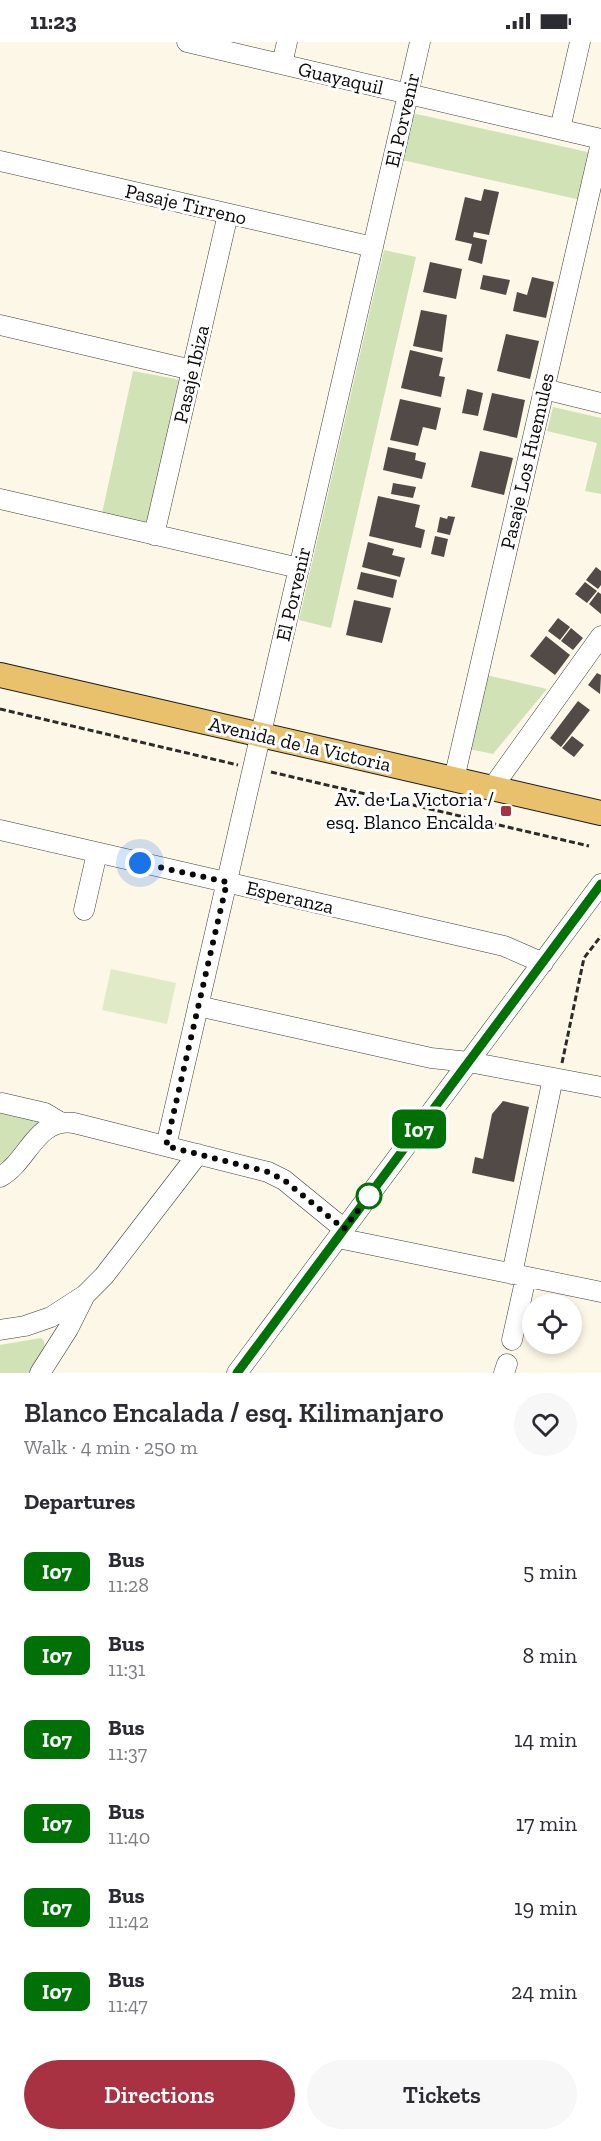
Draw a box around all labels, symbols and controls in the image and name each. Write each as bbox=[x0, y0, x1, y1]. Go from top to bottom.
text: 11:23 bbox=[30, 8, 77, 35]
street label: Guayaquil bbox=[296, 57, 386, 99]
street label: El Porvenir bbox=[380, 71, 424, 169]
street label: Pasaje Tirreno bbox=[123, 178, 249, 230]
street label: Pasaje Ibiza bbox=[168, 322, 214, 425]
street label: Pasaje Los Huemules bbox=[495, 371, 559, 551]
street label: El Porvenir bbox=[271, 545, 315, 643]
street label: Avenida de la Victoria bbox=[207, 711, 394, 777]
place label: Av. de La Victoria / esq. Blanco Encalda bbox=[326, 787, 494, 834]
marker: Av. de La Victoria / esq. Blanco Encalda bbox=[499, 804, 513, 818]
your location bbox=[125, 848, 155, 878]
street label: Esperanza bbox=[244, 875, 337, 919]
line badge: I07 bbox=[384, 1110, 454, 1148]
text: I07 bbox=[404, 1117, 434, 1142]
unlabelled marker bbox=[356, 1183, 382, 1209]
map controls bbox=[522, 1294, 582, 1354]
button: locate bbox=[522, 1294, 582, 1354]
button: heart bbox=[514, 1393, 577, 1456]
text: Blanco Encalada / esq. Kilimanjaro bbox=[24, 1396, 444, 1429]
text: Walk · 4 min · 250 m bbox=[24, 1435, 198, 1459]
text: Departures bbox=[24, 1488, 135, 1515]
text: Bus bbox=[108, 1546, 145, 1573]
text: 5 min bbox=[523, 1558, 577, 1585]
text: I07 bbox=[42, 1559, 72, 1584]
text: 11:28 bbox=[108, 1573, 149, 1597]
text: Bus bbox=[108, 1630, 145, 1657]
text: 8 min bbox=[522, 1642, 577, 1669]
text: I07 bbox=[42, 1643, 72, 1668]
text: 11:31 bbox=[108, 1657, 145, 1681]
text: Bus bbox=[108, 1714, 145, 1741]
text: 14 min bbox=[514, 1726, 577, 1753]
text: I07 bbox=[42, 1727, 72, 1752]
text: 11:37 bbox=[108, 1741, 147, 1765]
text: Bus bbox=[108, 1798, 145, 1825]
text: 17 min bbox=[516, 1810, 577, 1837]
text: I07 bbox=[42, 1811, 72, 1836]
text: 11:40 bbox=[108, 1825, 150, 1849]
text: Bus bbox=[108, 1882, 145, 1909]
text: 19 min bbox=[514, 1894, 577, 1921]
text: I07 bbox=[42, 1895, 72, 1920]
text: 11:42 bbox=[108, 1909, 149, 1933]
text: Bus bbox=[108, 1966, 145, 1993]
text: 24 min bbox=[511, 1978, 577, 2005]
text: I07 bbox=[42, 1979, 72, 2004]
text: 11:47 bbox=[108, 1993, 148, 2017]
button: Directions bbox=[24, 2060, 295, 2129]
button: Tickets bbox=[307, 2060, 577, 2129]

